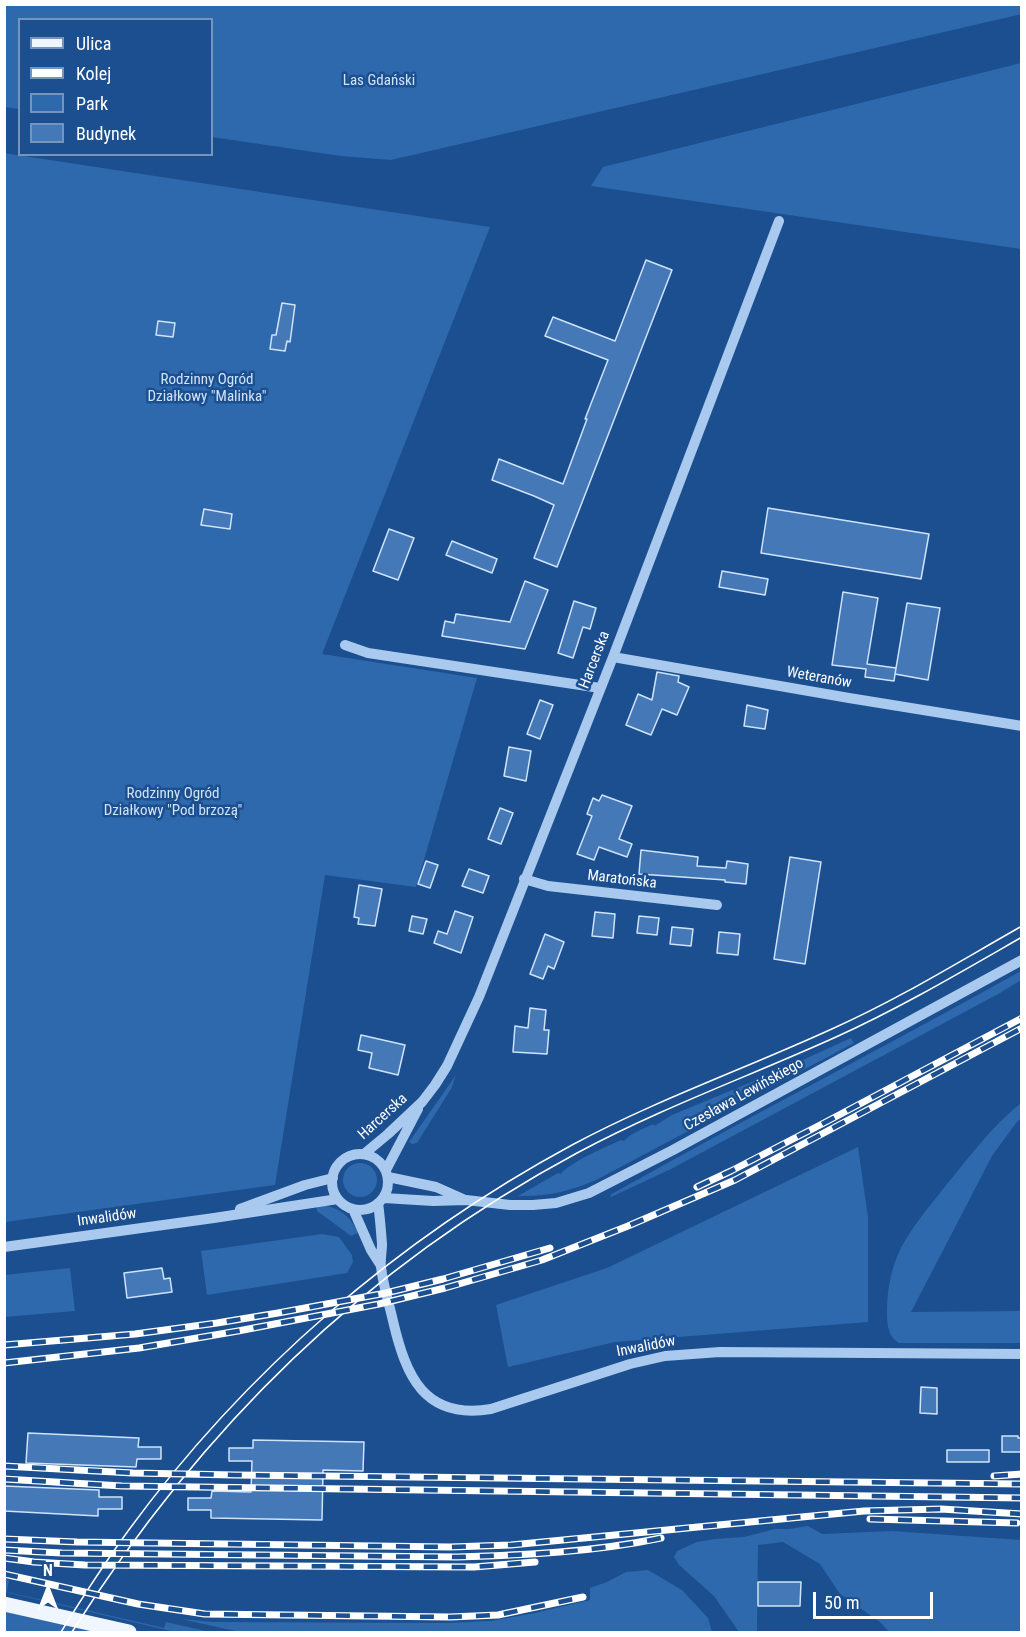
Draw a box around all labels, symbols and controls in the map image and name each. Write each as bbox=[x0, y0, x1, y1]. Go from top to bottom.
legend bbox=[18, 18, 213, 156]
text: Ulica bbox=[76, 33, 111, 54]
text: Kolej bbox=[76, 63, 111, 84]
park label: Las Gdański bbox=[343, 72, 415, 90]
text: Park bbox=[76, 93, 108, 114]
text: Budynek bbox=[76, 123, 136, 144]
park label: Rodzinny Ogród Działkowy "Malinka" bbox=[148, 371, 266, 406]
street label: Harcerska bbox=[576, 629, 614, 691]
street label: Weteranów bbox=[785, 663, 853, 693]
park label: Rodzinny Ogród Działkowy "Pod brzozą" bbox=[104, 785, 242, 820]
street label: Maratońska bbox=[586, 867, 658, 893]
street label: Czesława Lewińskiego bbox=[681, 1055, 807, 1135]
street label: Harcerska bbox=[355, 1090, 411, 1144]
street label: Inwalidów bbox=[76, 1205, 138, 1231]
street label: Inwalidów bbox=[615, 1332, 677, 1362]
north arrow bbox=[18, 1559, 78, 1619]
text: N bbox=[43, 1561, 53, 1580]
scale bar bbox=[816, 1580, 936, 1618]
text: 50 m bbox=[824, 1592, 859, 1613]

